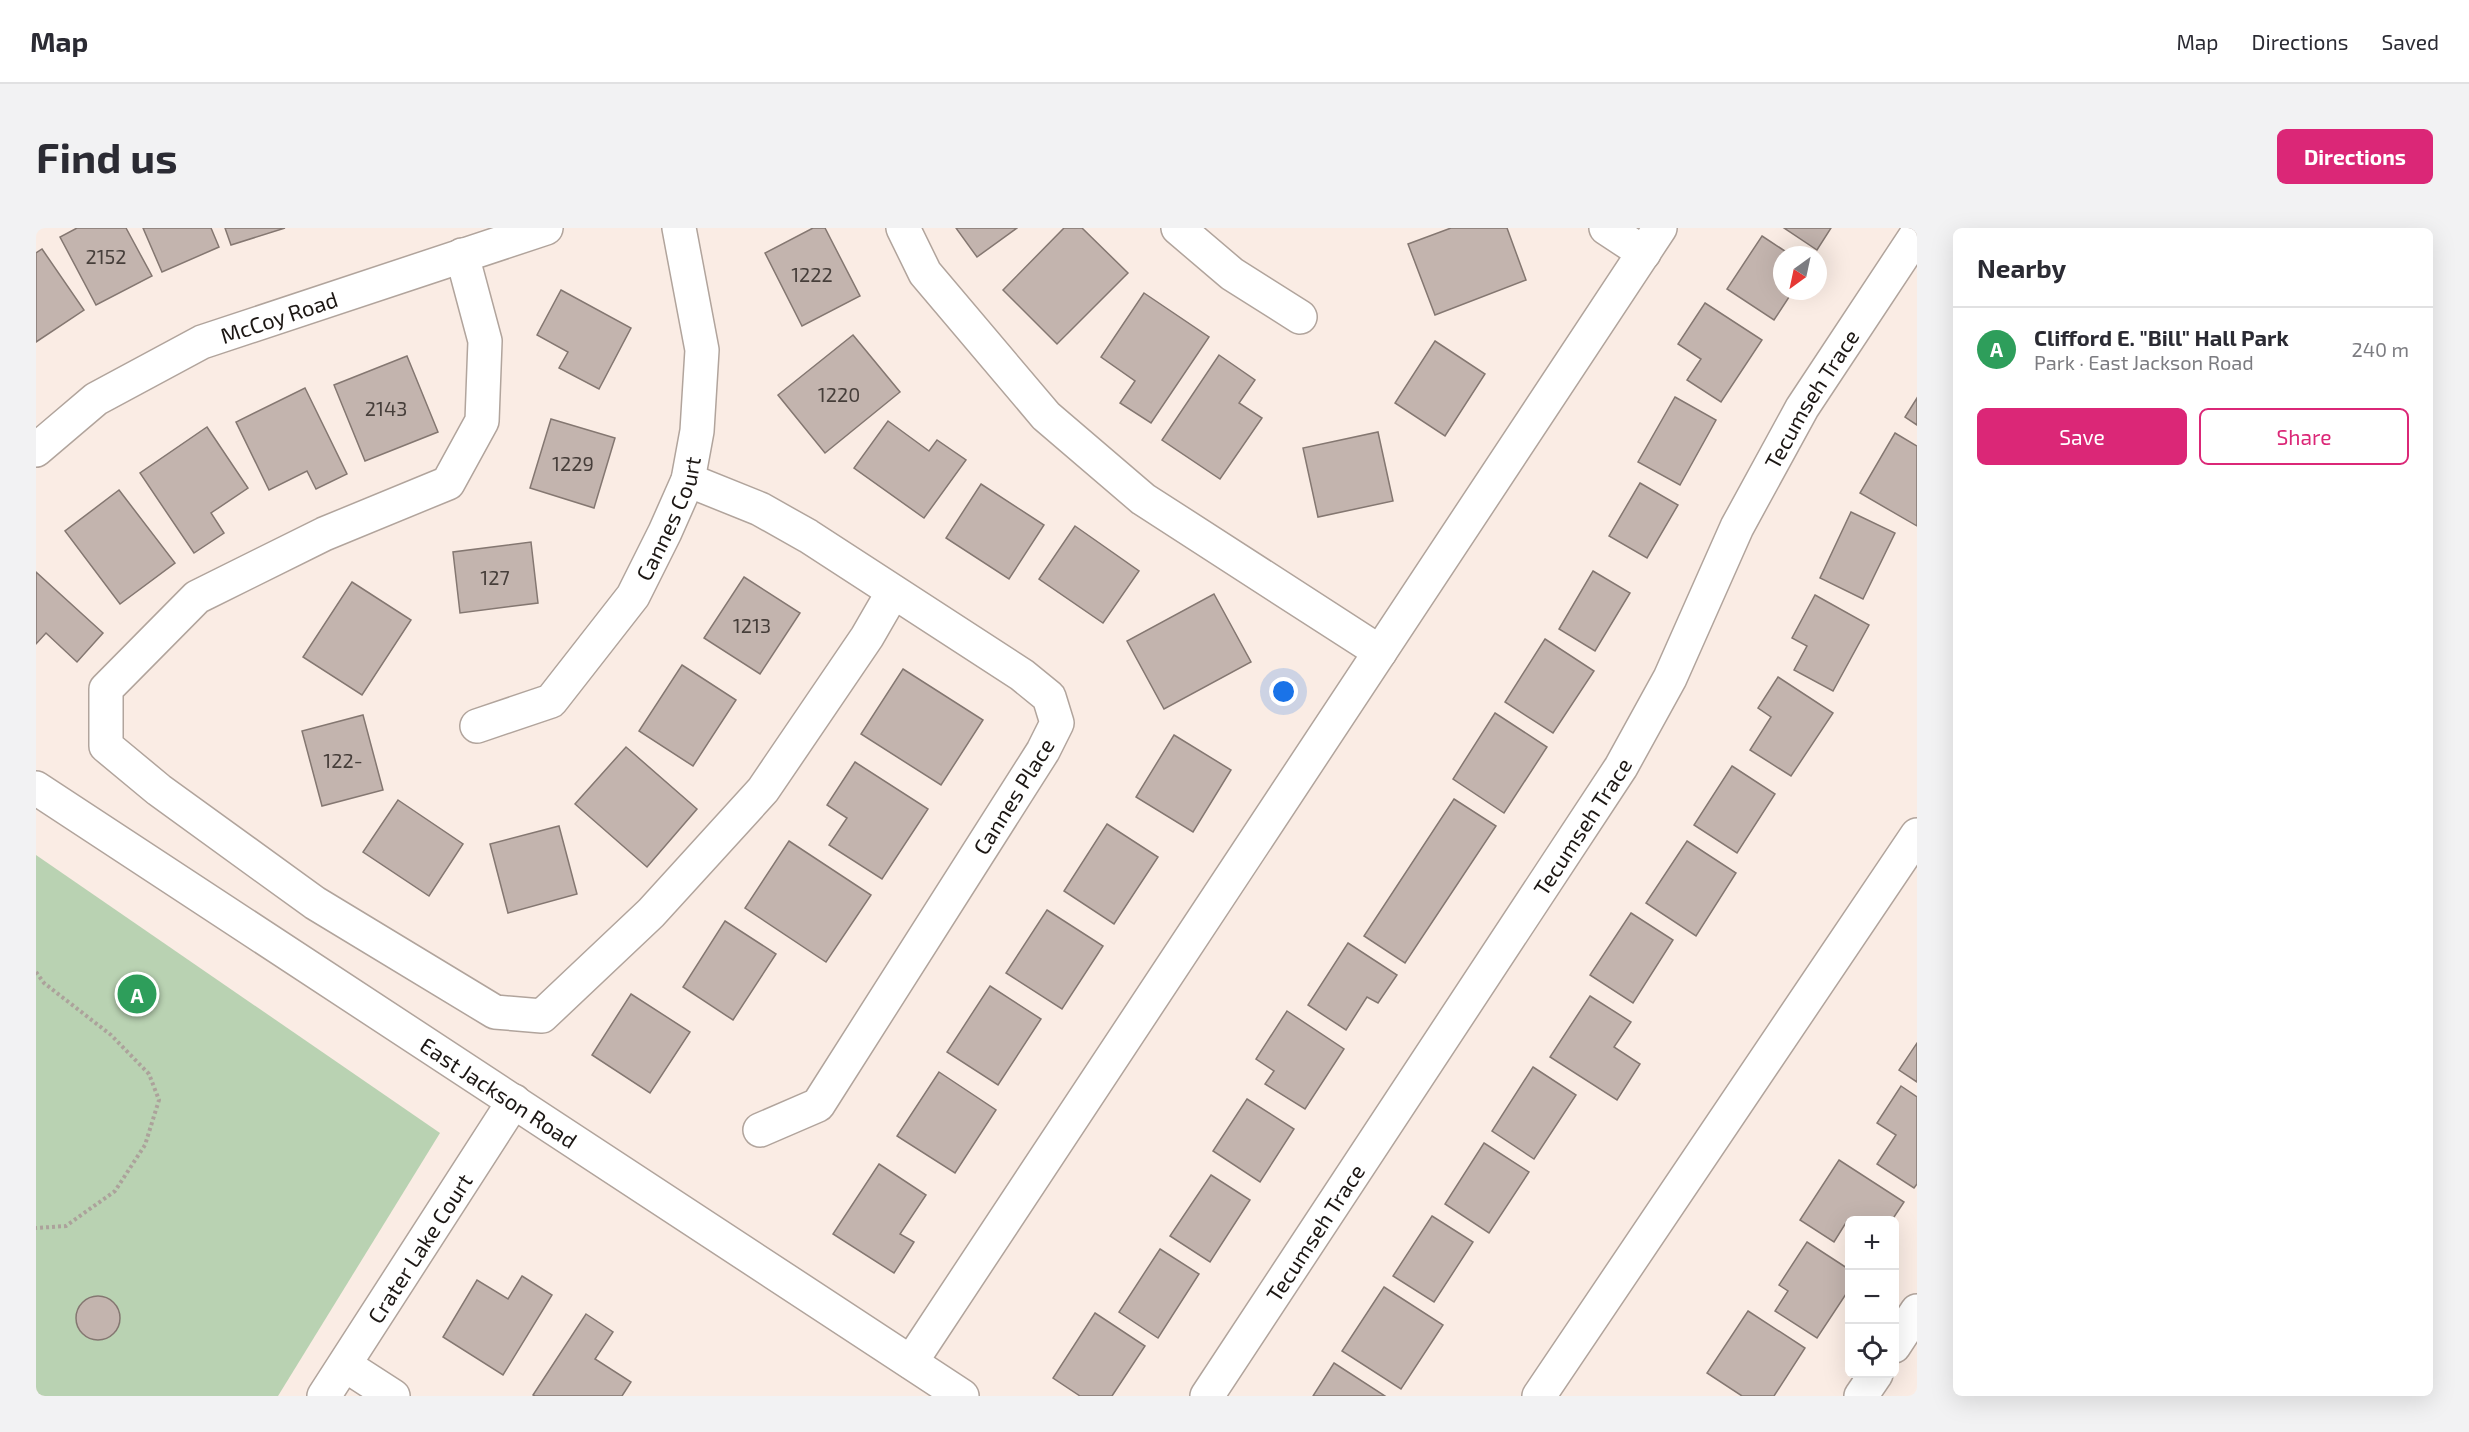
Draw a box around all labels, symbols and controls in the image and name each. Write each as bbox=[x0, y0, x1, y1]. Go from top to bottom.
text: Map bbox=[30, 24, 88, 58]
text: Map bbox=[2176, 29, 2219, 54]
text: Directions bbox=[2252, 29, 2348, 54]
text: Saved bbox=[2381, 29, 2439, 54]
button: Directions bbox=[2277, 129, 2433, 184]
text: Find us bbox=[36, 131, 178, 181]
house number: 2152 bbox=[85, 244, 127, 268]
north arrow bbox=[1773, 246, 1827, 300]
text: Nearby bbox=[1977, 252, 2066, 283]
house number: 1222 bbox=[791, 262, 833, 286]
street label: McCoy Road bbox=[217, 285, 341, 348]
street label: Tecumseh Trace bbox=[1759, 324, 1864, 473]
text: Clifford E. "Bill" Hall Park bbox=[2034, 324, 2289, 350]
text: A bbox=[1990, 337, 2003, 361]
text: 240 m bbox=[2351, 337, 2409, 361]
text: Park · East Jackson Road bbox=[2034, 350, 2254, 374]
house number: 1220 bbox=[818, 382, 860, 406]
house number: 2143 bbox=[365, 396, 407, 420]
button: Save bbox=[1977, 408, 2187, 465]
button: Share bbox=[2199, 408, 2409, 465]
house number: 1229 bbox=[552, 451, 594, 475]
street label: Cannes Court bbox=[630, 454, 705, 585]
house number: 127 bbox=[480, 565, 510, 589]
house number: 1213 bbox=[733, 613, 771, 637]
your location bbox=[1269, 677, 1298, 706]
street label: Cannes Place bbox=[967, 733, 1059, 859]
house number: 122- bbox=[323, 748, 363, 772]
street label: Tecumseh Trace bbox=[1527, 753, 1636, 900]
pin: A bbox=[118, 972, 156, 1017]
street label: East Jackson Road bbox=[416, 1031, 582, 1153]
street label: Tecumseh Trace bbox=[1260, 1159, 1369, 1306]
street label: Crater Lake Court bbox=[362, 1168, 477, 1328]
map controls bbox=[1845, 1216, 1899, 1378]
button: + bbox=[1845, 1216, 1899, 1270]
button: − bbox=[1845, 1270, 1899, 1324]
button: locate bbox=[1845, 1324, 1899, 1378]

